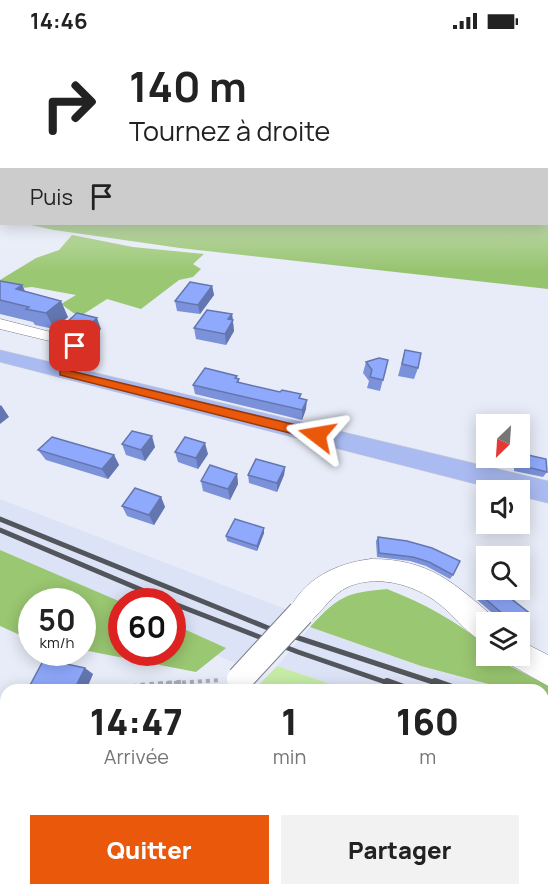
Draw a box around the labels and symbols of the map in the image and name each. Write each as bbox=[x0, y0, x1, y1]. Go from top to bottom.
pin bbox=[49, 320, 100, 371]
position arrow bbox=[285, 403, 349, 467]
north arrow bbox=[476, 414, 530, 468]
speed limit sign: 60 bbox=[108, 588, 186, 666]

